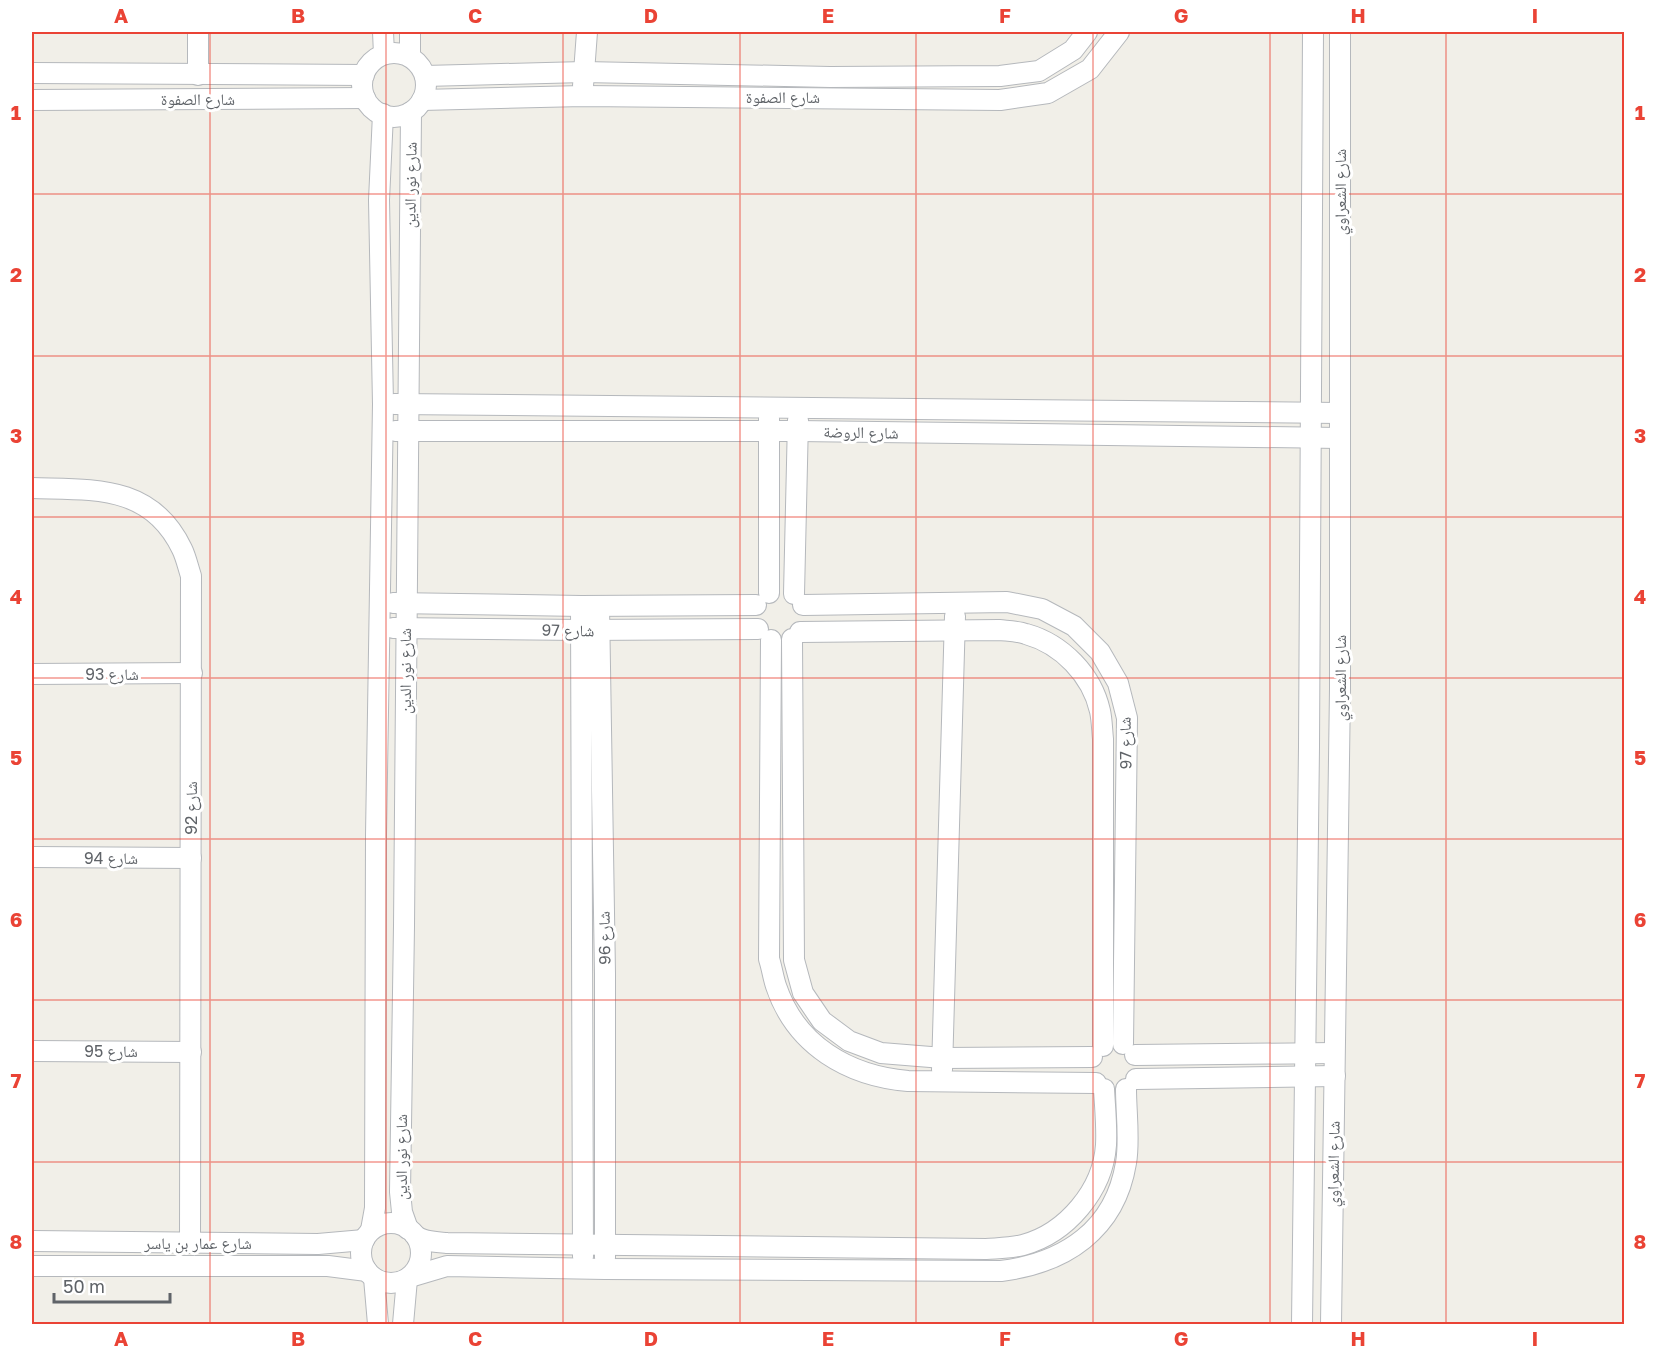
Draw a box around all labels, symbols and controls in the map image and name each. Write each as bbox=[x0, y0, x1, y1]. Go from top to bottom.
text: A bbox=[114, 3, 128, 27]
text: B bbox=[291, 3, 305, 27]
text: C bbox=[468, 3, 482, 27]
text: D bbox=[644, 3, 658, 27]
text: E bbox=[822, 3, 834, 27]
text: F bbox=[999, 3, 1011, 27]
text: G bbox=[1174, 3, 1188, 27]
text: H bbox=[1350, 3, 1366, 27]
text: I bbox=[1532, 3, 1538, 27]
street label: شارع الصفوة bbox=[746, 87, 820, 108]
street label: شارع الصفوة bbox=[161, 89, 235, 110]
text: 1 bbox=[11, 100, 21, 124]
text: 1 bbox=[1635, 100, 1645, 124]
street label: شارع نور الدين bbox=[399, 142, 422, 228]
street label: شارع الشعراوي bbox=[1330, 149, 1353, 235]
text: 2 bbox=[10, 262, 22, 286]
text: 2 bbox=[1634, 262, 1646, 286]
street label: شارع الروضة bbox=[823, 421, 899, 444]
text: 3 bbox=[10, 423, 22, 447]
text: 3 bbox=[1634, 423, 1646, 447]
text: 4 bbox=[10, 584, 22, 608]
text: 4 bbox=[1634, 584, 1646, 608]
street label: شارع 97 bbox=[542, 620, 594, 641]
street label: شارع نور الدين bbox=[395, 628, 416, 714]
street label: شارع الشعراوي bbox=[1330, 635, 1353, 721]
street label: شارع 93 bbox=[85, 664, 139, 685]
street label: شارع 97 bbox=[1115, 717, 1136, 769]
text: 5 bbox=[10, 745, 22, 769]
text: 5 bbox=[1634, 745, 1646, 769]
street label: شارع 92 bbox=[181, 781, 202, 835]
street label: شارع 94 bbox=[84, 848, 138, 869]
text: 6 bbox=[10, 907, 22, 931]
text: 6 bbox=[1634, 907, 1646, 931]
street label: شارع 96 bbox=[594, 911, 615, 965]
street label: شارع 95 bbox=[84, 1041, 138, 1062]
text: 7 bbox=[11, 1068, 22, 1092]
text: 7 bbox=[1635, 1068, 1646, 1092]
street label: شارع نور الدين bbox=[391, 1114, 412, 1200]
street label: شارع الشعراوي bbox=[1322, 1121, 1347, 1207]
text: 8 bbox=[10, 1229, 22, 1253]
text: 8 bbox=[1634, 1229, 1646, 1253]
street label: شارع عمار بن ياسر bbox=[143, 1233, 252, 1254]
scale bar bbox=[54, 1266, 170, 1304]
text: 50 m bbox=[63, 1275, 105, 1297]
text: A bbox=[114, 1326, 128, 1350]
text: B bbox=[291, 1326, 305, 1350]
text: C bbox=[468, 1326, 482, 1350]
text: D bbox=[644, 1326, 658, 1350]
text: E bbox=[822, 1326, 834, 1350]
text: F bbox=[999, 1326, 1011, 1350]
text: G bbox=[1174, 1326, 1188, 1350]
text: H bbox=[1350, 1326, 1366, 1350]
text: I bbox=[1532, 1326, 1538, 1350]

